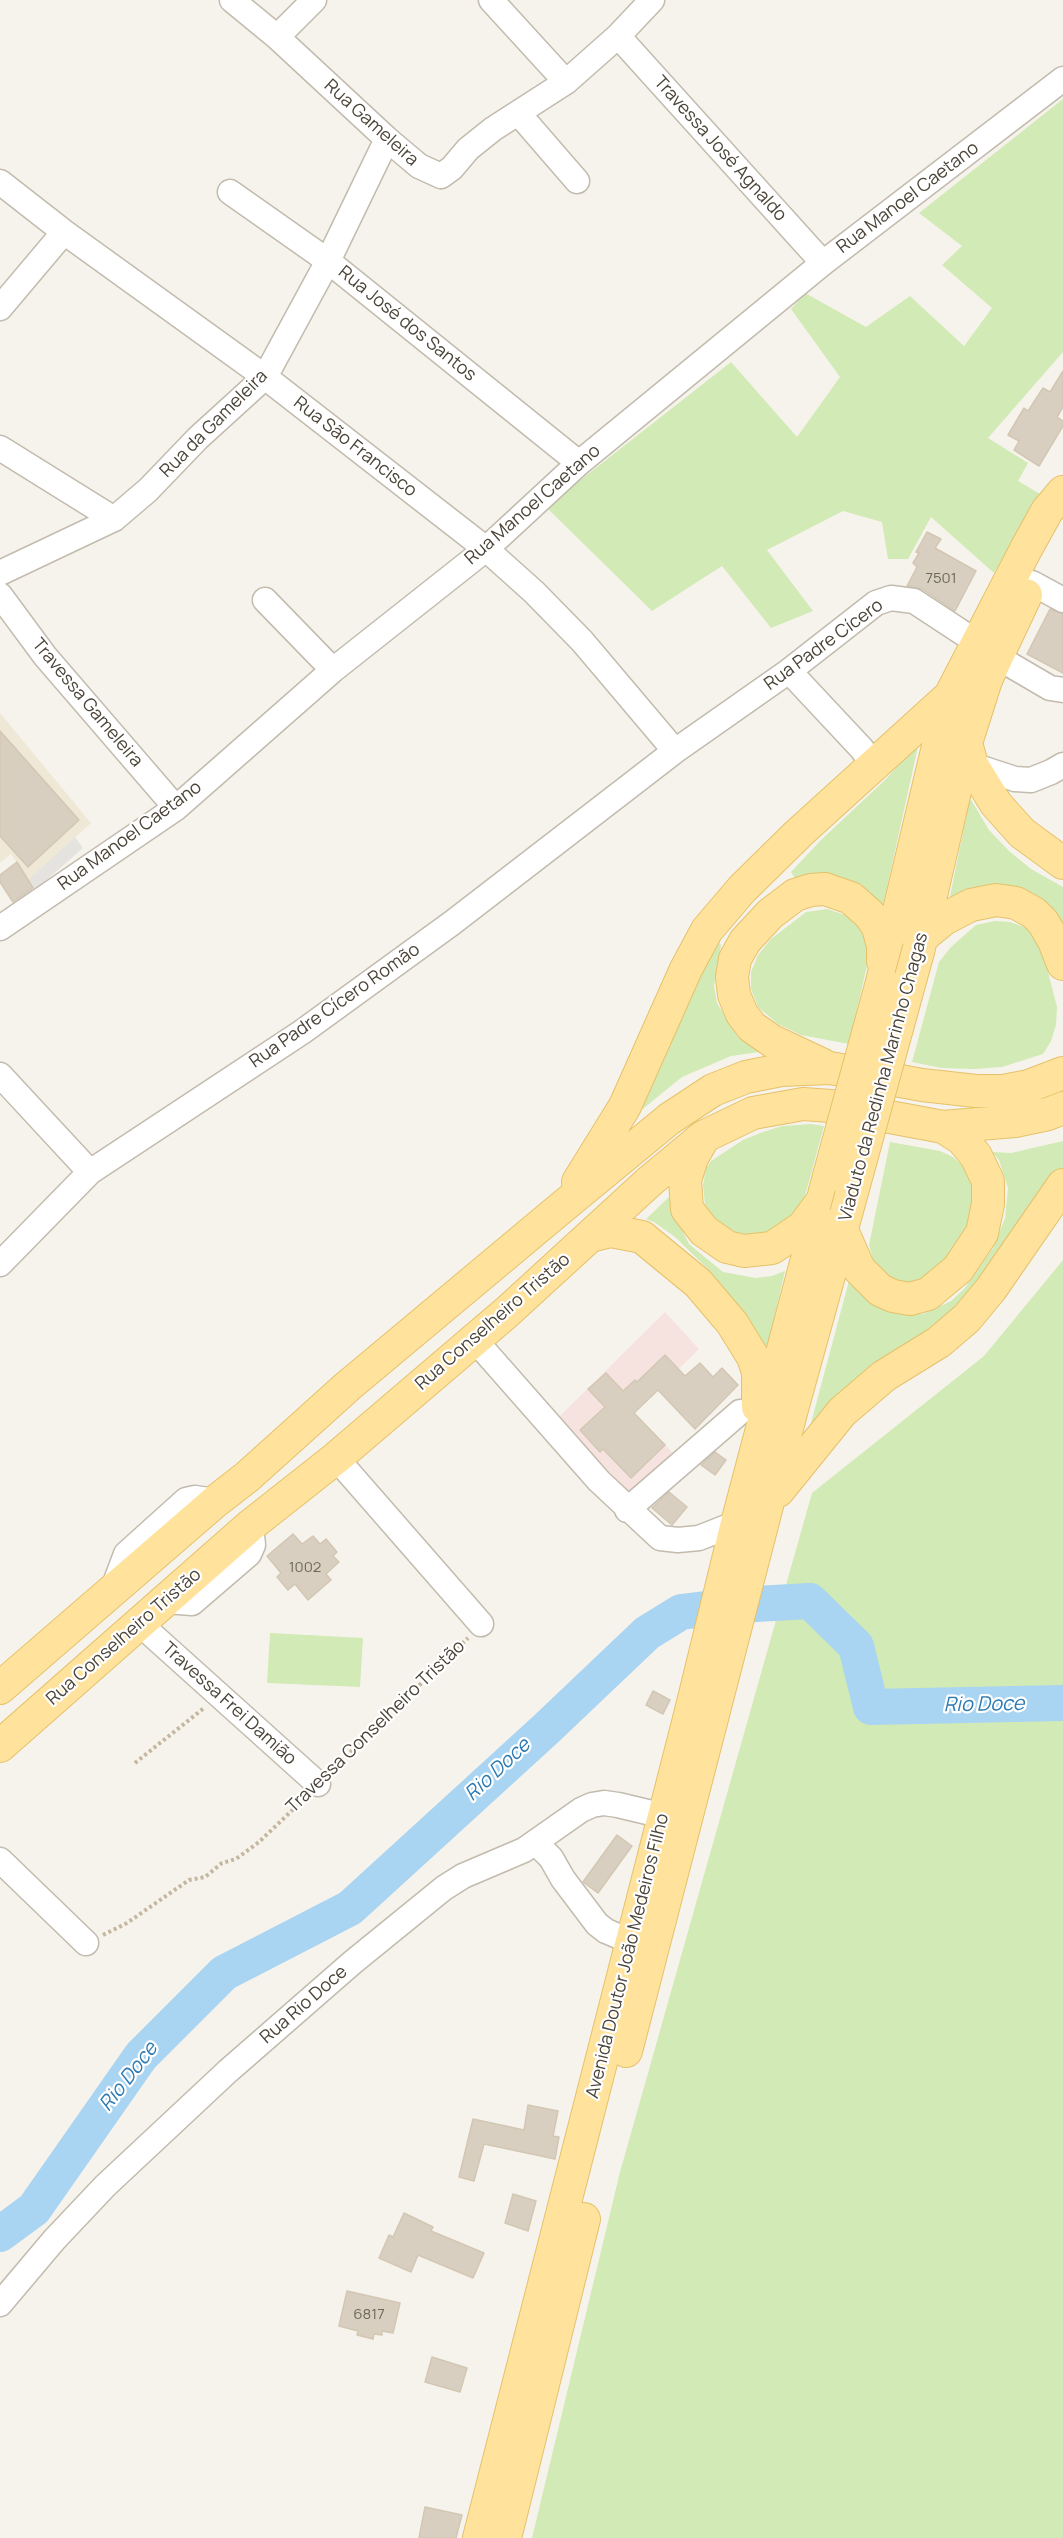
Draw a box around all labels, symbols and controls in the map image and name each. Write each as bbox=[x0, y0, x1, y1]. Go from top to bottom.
street label: Travessa José Agnaldo bbox=[649, 72, 791, 226]
street label: Rua Gameleira bbox=[320, 75, 422, 171]
street label: Rua Manoel Caetano bbox=[833, 138, 983, 258]
street label: Rua José dos Santos bbox=[334, 262, 480, 386]
street label: Rua da Gameleira bbox=[156, 366, 272, 482]
street label: Rua São Francisco bbox=[289, 392, 421, 502]
street label: Rua Manoel Caetano bbox=[461, 440, 605, 570]
house number: 7501 bbox=[925, 570, 957, 588]
street label: Rua Padre Cícero bbox=[760, 595, 888, 695]
street label: Travessa Gameleira bbox=[27, 634, 147, 772]
street label: Rua Manoel Caetano bbox=[54, 777, 206, 895]
street label: Viaduto da Redinha Marinho Chagas bbox=[835, 930, 933, 1224]
street label: Rua Padre Cícero Romão bbox=[246, 939, 424, 1073]
street label: Rua Conselheiro Tristão bbox=[411, 1249, 575, 1395]
house number: 1002 bbox=[289, 1559, 321, 1577]
street label: Rua Conselheiro Tristão bbox=[42, 1564, 206, 1710]
street label: Travessa Conselheiro Tristão bbox=[282, 1636, 470, 1818]
street label: Travessa Frei Damião bbox=[157, 1638, 301, 1770]
water label: Rio Doce bbox=[943, 1692, 1025, 1718]
water label: Rio Doce bbox=[460, 1734, 536, 1806]
street label: Avenida Doutor João Medeiros Filho bbox=[582, 1811, 674, 2101]
street label: Rua Rio Doce bbox=[256, 1961, 352, 2049]
water label: Rio Doce bbox=[95, 2038, 163, 2116]
house number: 6817 bbox=[353, 2306, 385, 2324]

